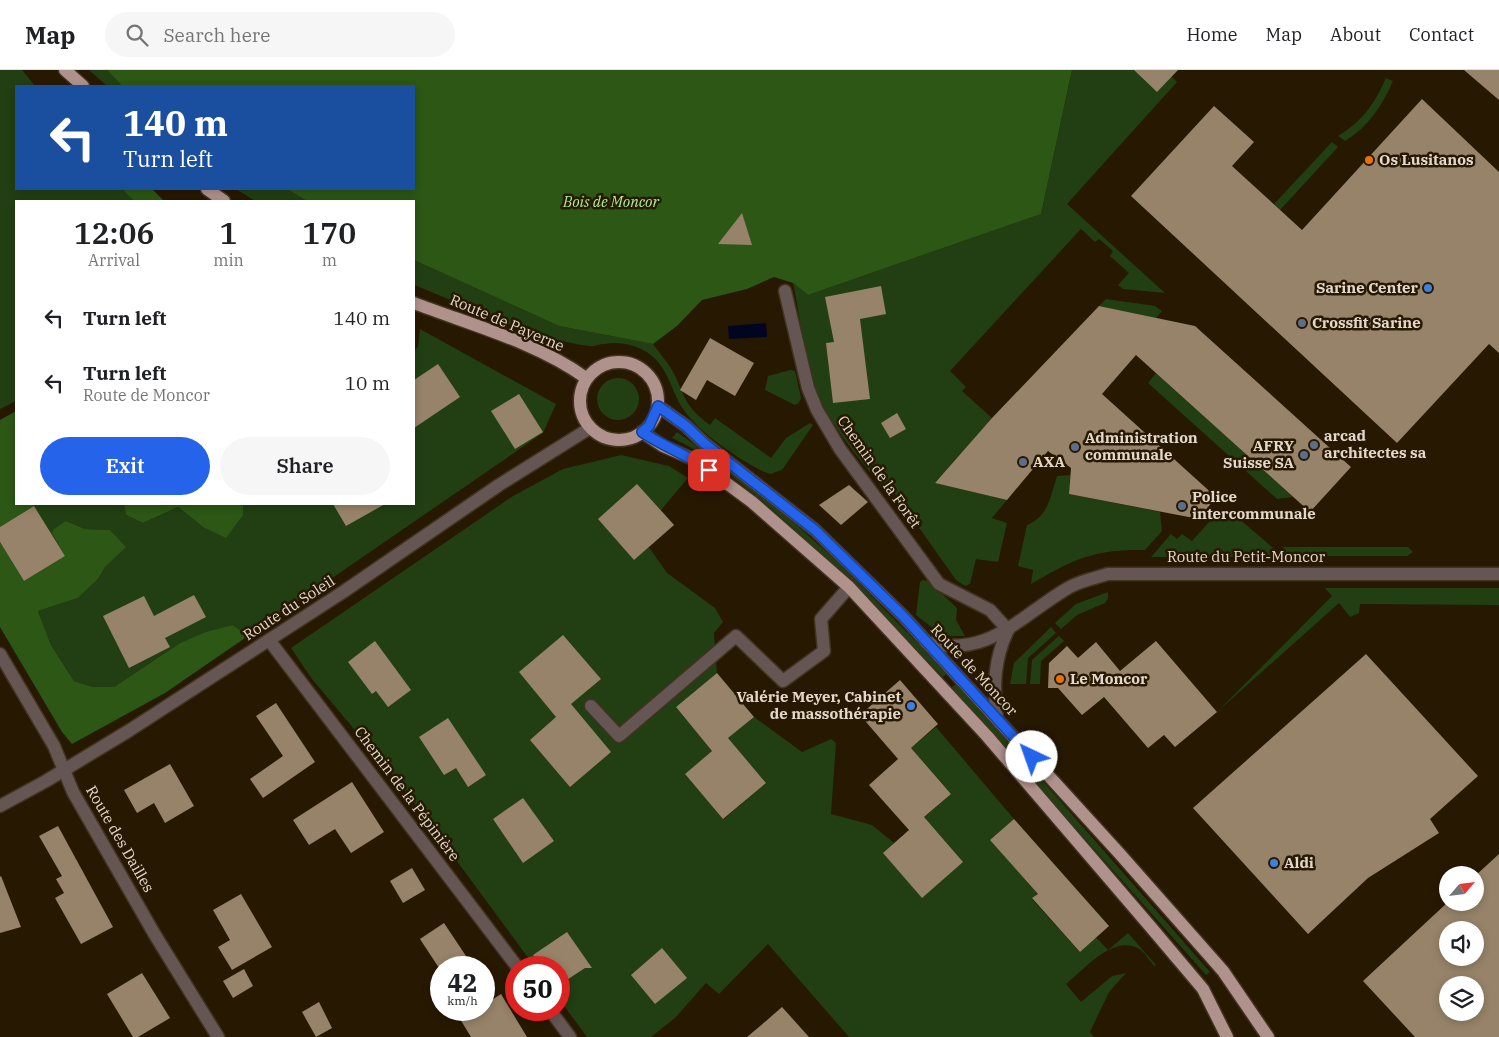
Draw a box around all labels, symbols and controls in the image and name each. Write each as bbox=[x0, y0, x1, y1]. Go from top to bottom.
search box bbox=[105, 12, 455, 57]
text: Map bbox=[25, 19, 75, 51]
icon: search bbox=[123, 21, 151, 49]
text: Search here bbox=[163, 23, 270, 47]
text: Home bbox=[1186, 23, 1238, 46]
text: Map bbox=[1266, 23, 1302, 46]
text: About bbox=[1330, 23, 1381, 46]
text: Contact bbox=[1409, 23, 1474, 46]
text: 140 m bbox=[123, 100, 228, 146]
icon: left bbox=[40, 105, 105, 170]
text: Turn left bbox=[123, 144, 213, 173]
place label: Os Lusitanos bbox=[1379, 150, 1474, 169]
marker: Os Lusitanos bbox=[1363, 154, 1375, 166]
park label: Bois de Moncor bbox=[562, 192, 660, 211]
text: 12:06 bbox=[74, 213, 155, 252]
text: 1 bbox=[219, 213, 237, 252]
text: 170 bbox=[302, 213, 356, 252]
text: Arrival bbox=[88, 250, 140, 270]
text: min bbox=[213, 250, 244, 270]
text: m bbox=[322, 250, 337, 270]
place label: Sarine Center bbox=[1316, 278, 1419, 297]
marker: Sarine Center bbox=[1422, 282, 1434, 294]
street label: Route de Payerne bbox=[447, 290, 567, 355]
icon: left bbox=[40, 304, 68, 332]
text: Turn left bbox=[83, 306, 166, 330]
text: 140 m bbox=[333, 306, 390, 330]
place label: Crossfit Sarine bbox=[1312, 313, 1421, 332]
marker: Crossfit Sarine bbox=[1296, 317, 1308, 329]
text: Turn left bbox=[83, 361, 166, 385]
icon: left bbox=[40, 369, 68, 397]
text: 10 m bbox=[345, 371, 390, 395]
text: Route de Moncor bbox=[83, 385, 210, 405]
street label: Chemin de la Forêt bbox=[833, 412, 925, 532]
place label: arcad architectes sa bbox=[1324, 426, 1427, 462]
place label: Administration communale bbox=[1085, 428, 1198, 464]
place label: AFRY Suisse SA bbox=[1223, 436, 1295, 472]
button: Exit bbox=[40, 437, 210, 495]
button: Share bbox=[220, 437, 390, 495]
marker: arcad architectes sa bbox=[1308, 439, 1320, 451]
marker: Administration communale bbox=[1069, 441, 1081, 453]
pin bbox=[688, 449, 730, 491]
marker: AFRY Suisse SA bbox=[1298, 449, 1310, 461]
place label: AXA bbox=[1033, 452, 1066, 471]
icon: arrive bbox=[695, 456, 723, 484]
marker: AXA bbox=[1017, 456, 1029, 468]
place label: Police intercommunale bbox=[1192, 487, 1316, 523]
marker: Police intercommunale bbox=[1176, 500, 1188, 512]
street label: Route du Petit-Moncor bbox=[1167, 547, 1325, 566]
street label: Route du Soleil bbox=[239, 571, 338, 644]
street label: Route de Moncor bbox=[927, 620, 1022, 720]
place label: Le Moncor bbox=[1070, 669, 1148, 688]
marker: Le Moncor bbox=[1054, 673, 1066, 685]
place label: Valérie Meyer, Cabinet de massothérapie bbox=[736, 687, 901, 723]
marker: Valérie Meyer, Cabinet de massothérapie bbox=[905, 700, 917, 712]
street label: Chemin de la Pépinière bbox=[350, 722, 464, 865]
position arrow bbox=[1005, 730, 1057, 782]
street label: Route des Dailles bbox=[82, 782, 159, 896]
place label: Aldi bbox=[1284, 853, 1314, 872]
marker: Aldi bbox=[1268, 857, 1280, 869]
north arrow bbox=[1439, 866, 1484, 911]
map controls bbox=[1439, 866, 1484, 1021]
button: sound bbox=[1439, 921, 1484, 966]
speed limit sign: 50 bbox=[505, 956, 570, 1021]
text: 42 bbox=[447, 966, 478, 999]
button: layers bbox=[1439, 976, 1484, 1021]
text: km/h bbox=[447, 993, 478, 1008]

